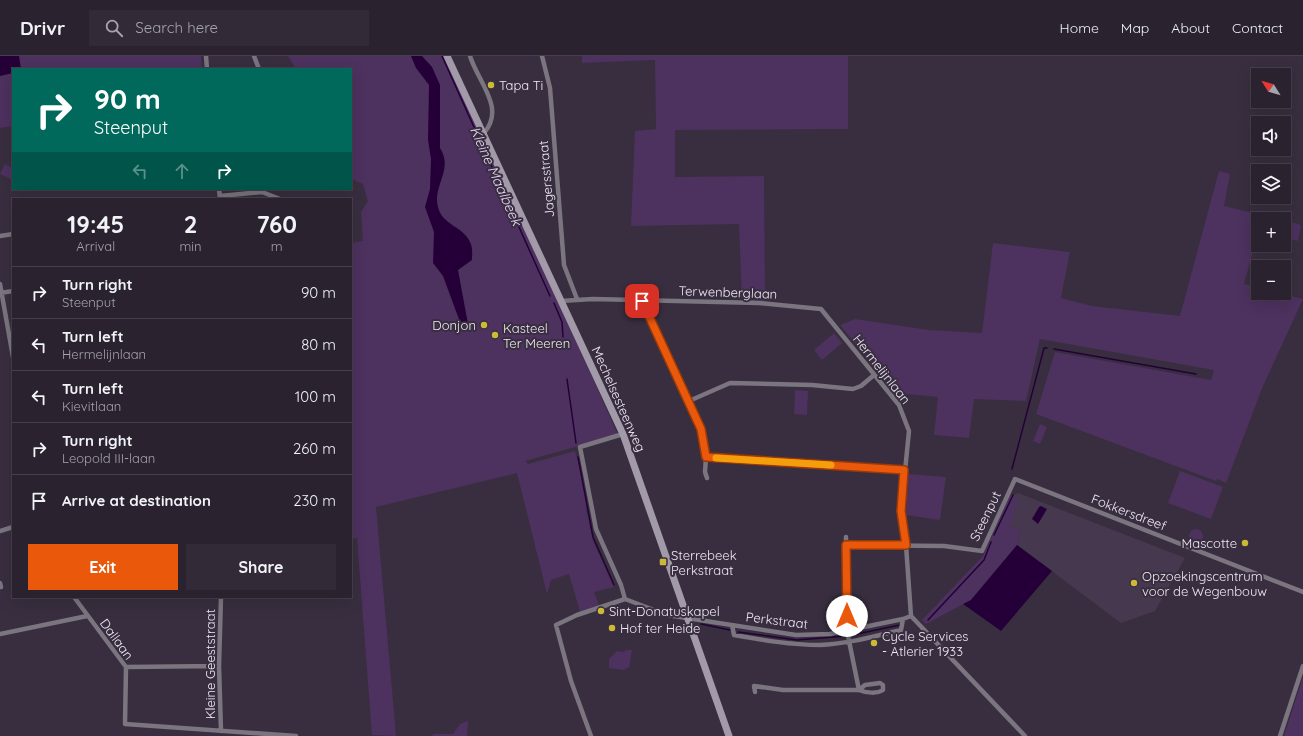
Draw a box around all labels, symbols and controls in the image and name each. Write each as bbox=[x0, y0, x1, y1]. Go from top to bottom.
search box bbox=[89, 10, 369, 46]
text: Drivr bbox=[20, 16, 65, 40]
icon: search bbox=[103, 17, 125, 39]
text: Search here bbox=[135, 18, 218, 37]
text: Home bbox=[1060, 19, 1099, 37]
text: Map bbox=[1121, 19, 1149, 37]
text: About bbox=[1171, 19, 1210, 37]
text: Contact bbox=[1232, 19, 1283, 37]
north arrow bbox=[1251, 68, 1291, 108]
map controls bbox=[1251, 68, 1291, 300]
place label: Tapa Ti bbox=[499, 77, 543, 93]
marker: Tapa Ti bbox=[486, 80, 496, 90]
text: 90 m bbox=[94, 81, 161, 116]
icon: right bbox=[28, 84, 80, 136]
text: Steenput bbox=[94, 116, 168, 139]
button: sound bbox=[1251, 116, 1291, 156]
water label: Kleine Maalbeek bbox=[466, 123, 527, 230]
street label: Jagersstraat bbox=[535, 140, 557, 218]
icon: left bbox=[129, 160, 151, 182]
icon: ahead bbox=[171, 160, 193, 182]
icon: right bbox=[213, 160, 235, 182]
button: layers bbox=[1251, 164, 1291, 204]
text: 19:45 bbox=[67, 209, 124, 239]
text: 2 bbox=[184, 209, 197, 239]
text: 760 bbox=[257, 209, 297, 239]
button: + bbox=[1251, 212, 1291, 252]
text: Arrival bbox=[76, 238, 115, 254]
text: min bbox=[179, 238, 202, 254]
text: m bbox=[271, 238, 283, 254]
button: − bbox=[1251, 260, 1291, 300]
text: Turn right bbox=[62, 275, 133, 294]
icon: right bbox=[28, 282, 50, 304]
street label: Terwenberglaan bbox=[679, 282, 777, 302]
text: 90 m bbox=[301, 283, 336, 302]
pin bbox=[625, 284, 659, 318]
icon: arrive bbox=[631, 290, 653, 312]
text: Steenput bbox=[62, 294, 116, 310]
place label: Donjon bbox=[432, 317, 476, 333]
marker: Donjon bbox=[479, 320, 489, 330]
place label: Kasteel Ter Meeren bbox=[503, 320, 570, 351]
text: Turn left bbox=[62, 327, 124, 346]
marker: Kasteel Ter Meeren bbox=[490, 330, 500, 340]
street label: Hermelijnlaan bbox=[850, 331, 914, 407]
icon: left bbox=[28, 334, 50, 356]
text: 80 m bbox=[301, 335, 336, 354]
street label: Mechelsesteenweg bbox=[589, 344, 649, 454]
text: Hermelijnlaan bbox=[62, 346, 146, 362]
text: Turn left bbox=[62, 379, 124, 398]
icon: left bbox=[28, 386, 50, 408]
text: 100 m bbox=[295, 387, 336, 406]
text: Kievitlaan bbox=[62, 398, 121, 414]
text: Turn right bbox=[62, 431, 133, 450]
icon: right bbox=[28, 438, 50, 460]
text: 260 m bbox=[293, 439, 336, 458]
text: Leopold III-laan bbox=[62, 450, 155, 466]
street label: Steenput bbox=[966, 488, 1004, 544]
icon: arrive bbox=[28, 490, 50, 512]
street label: Fokkersdreef bbox=[1089, 490, 1169, 534]
text: Arrive at destination bbox=[62, 491, 211, 510]
text: 230 m bbox=[293, 491, 336, 510]
place label: Mascotte bbox=[1182, 535, 1237, 551]
marker: Mascotte bbox=[1240, 538, 1250, 548]
button: Exit bbox=[28, 544, 178, 590]
button: Share bbox=[186, 544, 336, 590]
place label: Sterrebeek Perkstraat bbox=[671, 547, 737, 578]
marker: Sterrebeek Perkstraat bbox=[658, 557, 668, 567]
place label: Opzoekingscentrum voor de Wegenbouw bbox=[1142, 568, 1267, 599]
marker: Opzoekingscentrum voor de Wegenbouw bbox=[1129, 578, 1139, 588]
position arrow bbox=[826, 595, 868, 637]
place label: Sint-Donatuskapel bbox=[609, 603, 720, 619]
marker: Sint-Donatuskapel bbox=[596, 606, 606, 616]
street label: Perkstraat bbox=[745, 608, 809, 632]
street label: Kleine Geeststraat bbox=[202, 609, 218, 719]
street label: Dallaan bbox=[97, 615, 137, 663]
place label: Hof ter Heide bbox=[620, 620, 700, 636]
marker: Hof ter Heide bbox=[607, 623, 617, 633]
place label: Cycle Services - Atlerier 1933 bbox=[882, 628, 968, 659]
marker: Cycle Services - Atlerier 1933 bbox=[869, 638, 879, 648]

